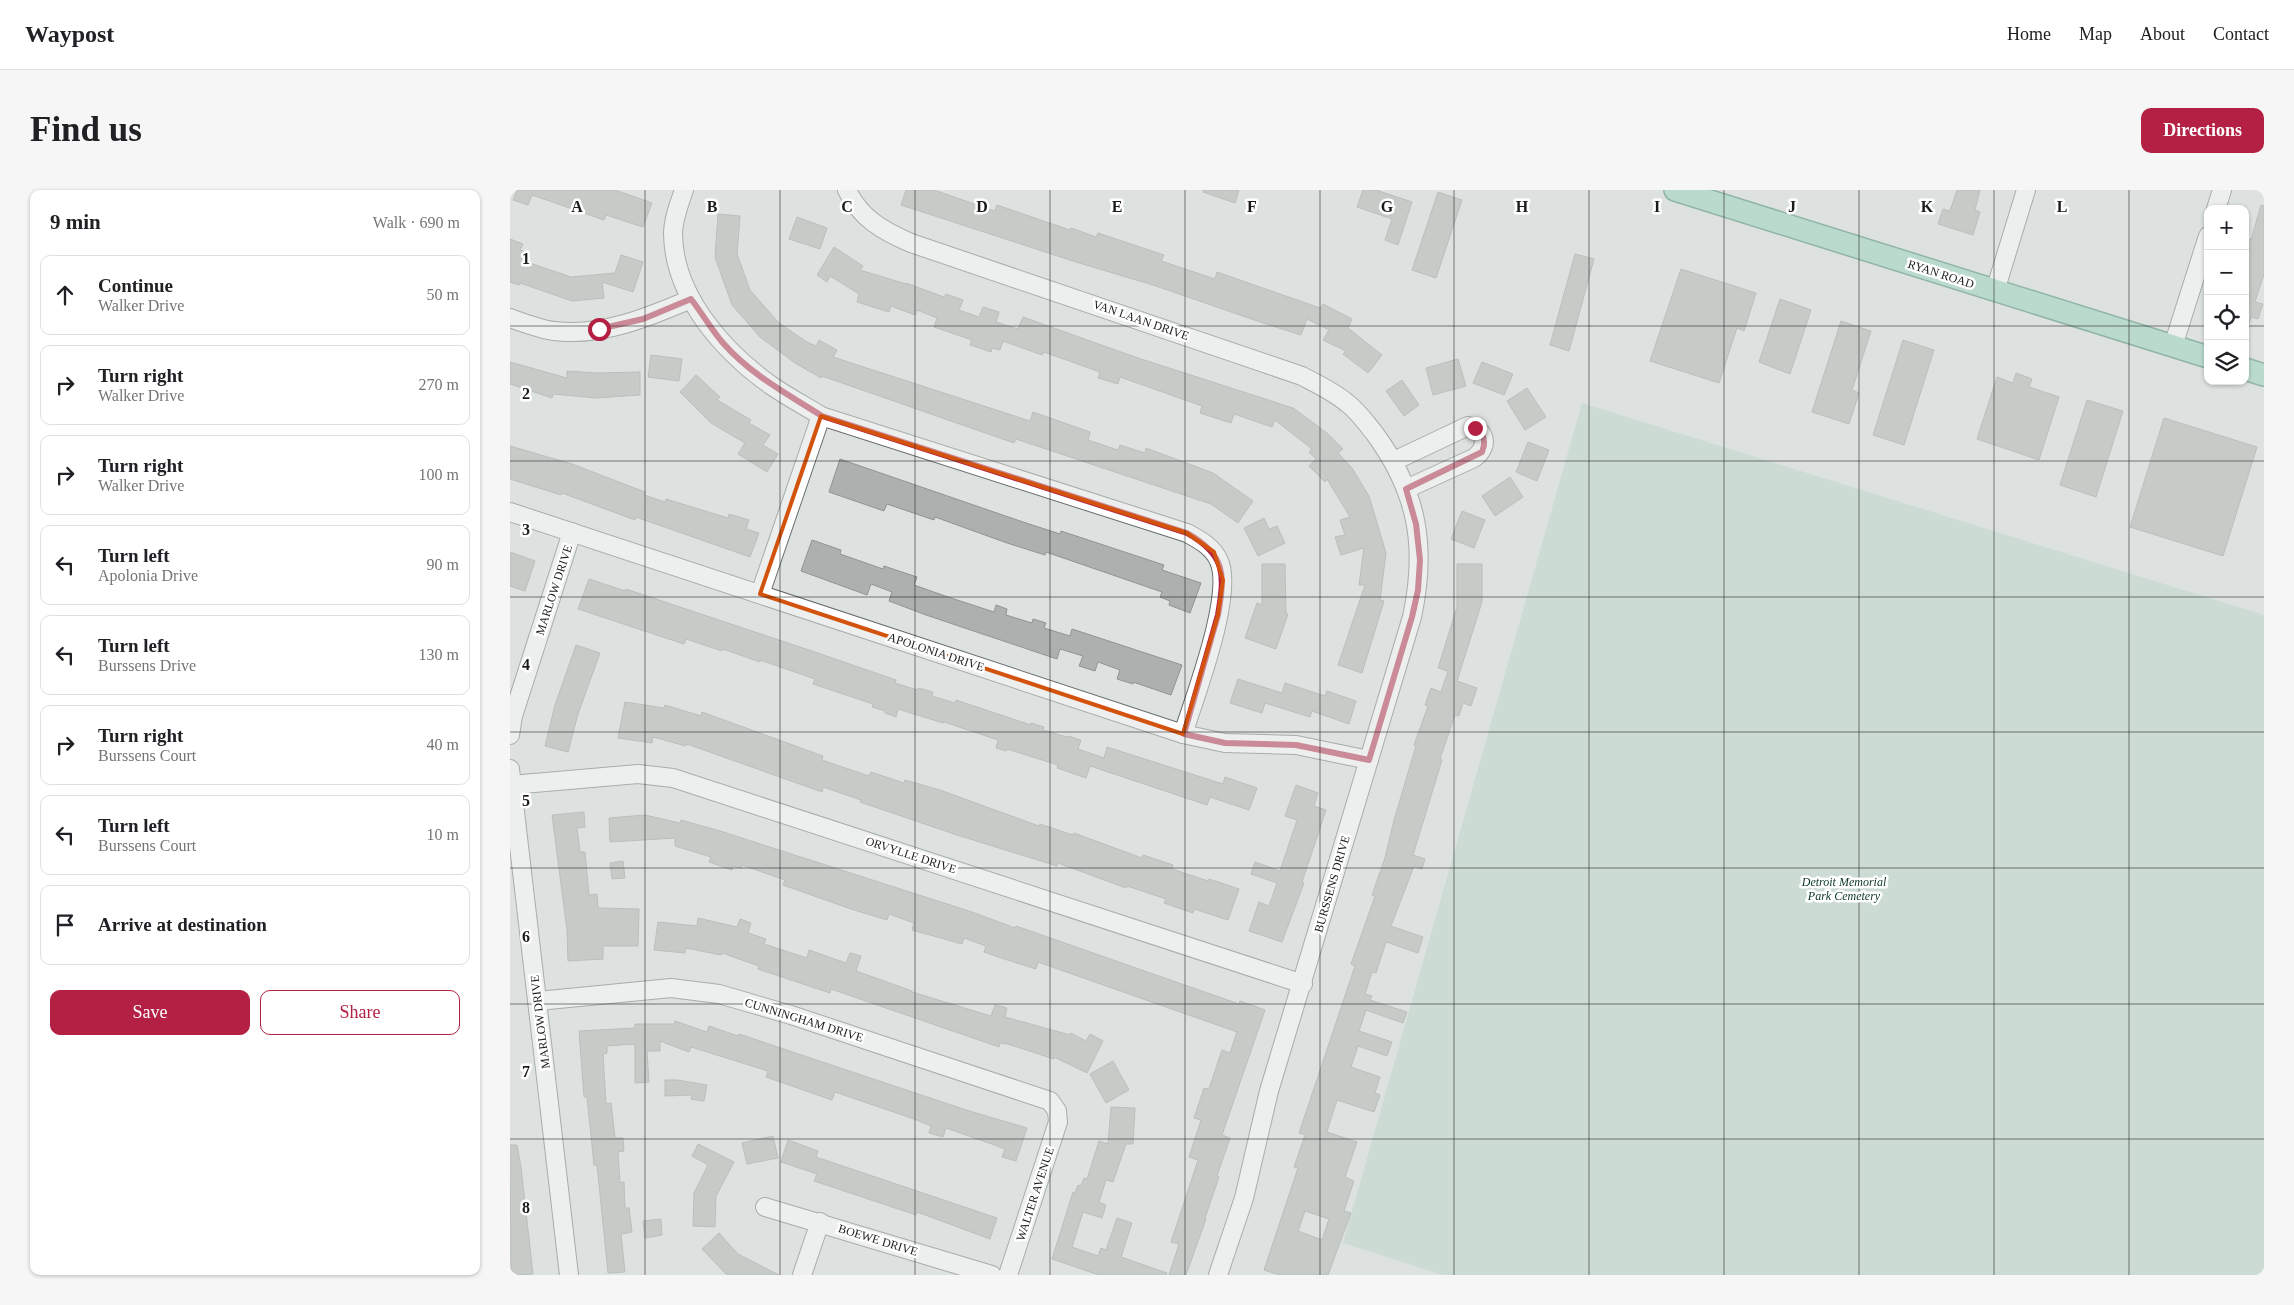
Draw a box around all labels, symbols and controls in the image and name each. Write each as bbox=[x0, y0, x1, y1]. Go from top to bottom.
text: Waypost bbox=[25, 21, 114, 47]
text: Home bbox=[2007, 24, 2051, 44]
text: Map bbox=[2079, 24, 2112, 44]
text: About bbox=[2140, 24, 2185, 44]
text: Contact bbox=[2213, 24, 2269, 44]
button: Directions bbox=[2141, 108, 2264, 153]
text: Find us bbox=[30, 110, 142, 149]
text: A bbox=[571, 198, 583, 215]
text: B bbox=[707, 198, 718, 215]
text: C bbox=[841, 198, 853, 215]
text: D bbox=[976, 198, 988, 215]
text: E bbox=[1112, 198, 1122, 215]
text: F bbox=[1247, 198, 1257, 215]
text: G bbox=[1381, 198, 1394, 215]
text: H bbox=[1516, 198, 1529, 215]
text: I bbox=[1654, 198, 1660, 215]
text: J bbox=[1788, 198, 1796, 215]
text: K bbox=[1921, 198, 1934, 215]
text: L bbox=[2057, 198, 2067, 215]
map controls bbox=[2204, 205, 2249, 385]
button: + bbox=[2204, 205, 2249, 250]
text: 9 min bbox=[50, 210, 101, 234]
text: Walk · 690 m bbox=[373, 214, 460, 231]
text: 1 bbox=[522, 250, 530, 267]
button: − bbox=[2204, 250, 2249, 295]
street label: RYAN ROAD bbox=[1906, 257, 1976, 291]
text: Continue bbox=[98, 275, 173, 296]
icon: ahead bbox=[51, 281, 79, 309]
text: 50 m bbox=[427, 286, 459, 303]
button: locate bbox=[2204, 295, 2249, 340]
text: Walker Drive bbox=[98, 297, 184, 314]
street label: VAN LAAN DRIVE bbox=[1091, 297, 1191, 343]
route start bbox=[588, 318, 611, 341]
button: layers bbox=[2204, 340, 2249, 385]
text: Turn right bbox=[98, 365, 183, 386]
icon: right bbox=[51, 371, 79, 399]
text: 270 m bbox=[419, 376, 459, 393]
text: 2 bbox=[522, 385, 530, 402]
text: Walker Drive bbox=[98, 387, 184, 404]
route end bbox=[1464, 417, 1487, 440]
text: Turn right bbox=[98, 455, 183, 476]
icon: right bbox=[51, 461, 79, 489]
text: 100 m bbox=[419, 466, 459, 483]
text: Walker Drive bbox=[98, 477, 184, 494]
text: 3 bbox=[522, 521, 530, 538]
street label: MARLOW DRIVE bbox=[533, 543, 575, 637]
text: Turn left bbox=[98, 545, 170, 566]
icon: left bbox=[51, 551, 79, 579]
text: 90 m bbox=[427, 556, 459, 573]
text: Apolonia Drive bbox=[98, 567, 198, 584]
street label: APOLONIA DRIVE bbox=[886, 630, 986, 674]
text: Turn left bbox=[98, 635, 170, 656]
icon: left bbox=[51, 641, 79, 669]
text: 130 m bbox=[419, 646, 459, 663]
text: 4 bbox=[522, 656, 530, 673]
text: Burssens Drive bbox=[98, 657, 196, 674]
text: Turn right bbox=[98, 725, 183, 746]
icon: right bbox=[51, 731, 79, 759]
text: 40 m bbox=[427, 736, 459, 753]
text: Burssens Court bbox=[98, 747, 196, 764]
text: 5 bbox=[522, 792, 530, 809]
text: Turn left bbox=[98, 815, 170, 836]
icon: left bbox=[51, 821, 79, 849]
text: 10 m bbox=[427, 826, 459, 843]
street label: ORVYLLE DRIVE bbox=[864, 834, 958, 876]
street label: BURSSENS DRIVE bbox=[1311, 834, 1353, 934]
text: Burssens Court bbox=[98, 837, 196, 854]
park label: Detroit Memorial Park Cemetery bbox=[1801, 875, 1887, 903]
icon: arrive bbox=[51, 911, 79, 939]
text: Arrive at destination bbox=[98, 914, 267, 935]
text: 6 bbox=[522, 928, 530, 945]
street label: MARLOW DRIVE bbox=[527, 974, 553, 1070]
button: Save bbox=[50, 990, 250, 1035]
button: Share bbox=[260, 990, 460, 1035]
street label: CUNNINGHAM DRIVE bbox=[743, 995, 865, 1045]
text: 7 bbox=[522, 1063, 530, 1080]
street label: WALTER AVENUE bbox=[1013, 1145, 1057, 1243]
text: 8 bbox=[522, 1199, 530, 1216]
street label: BOEWE DRIVE bbox=[837, 1221, 919, 1259]

